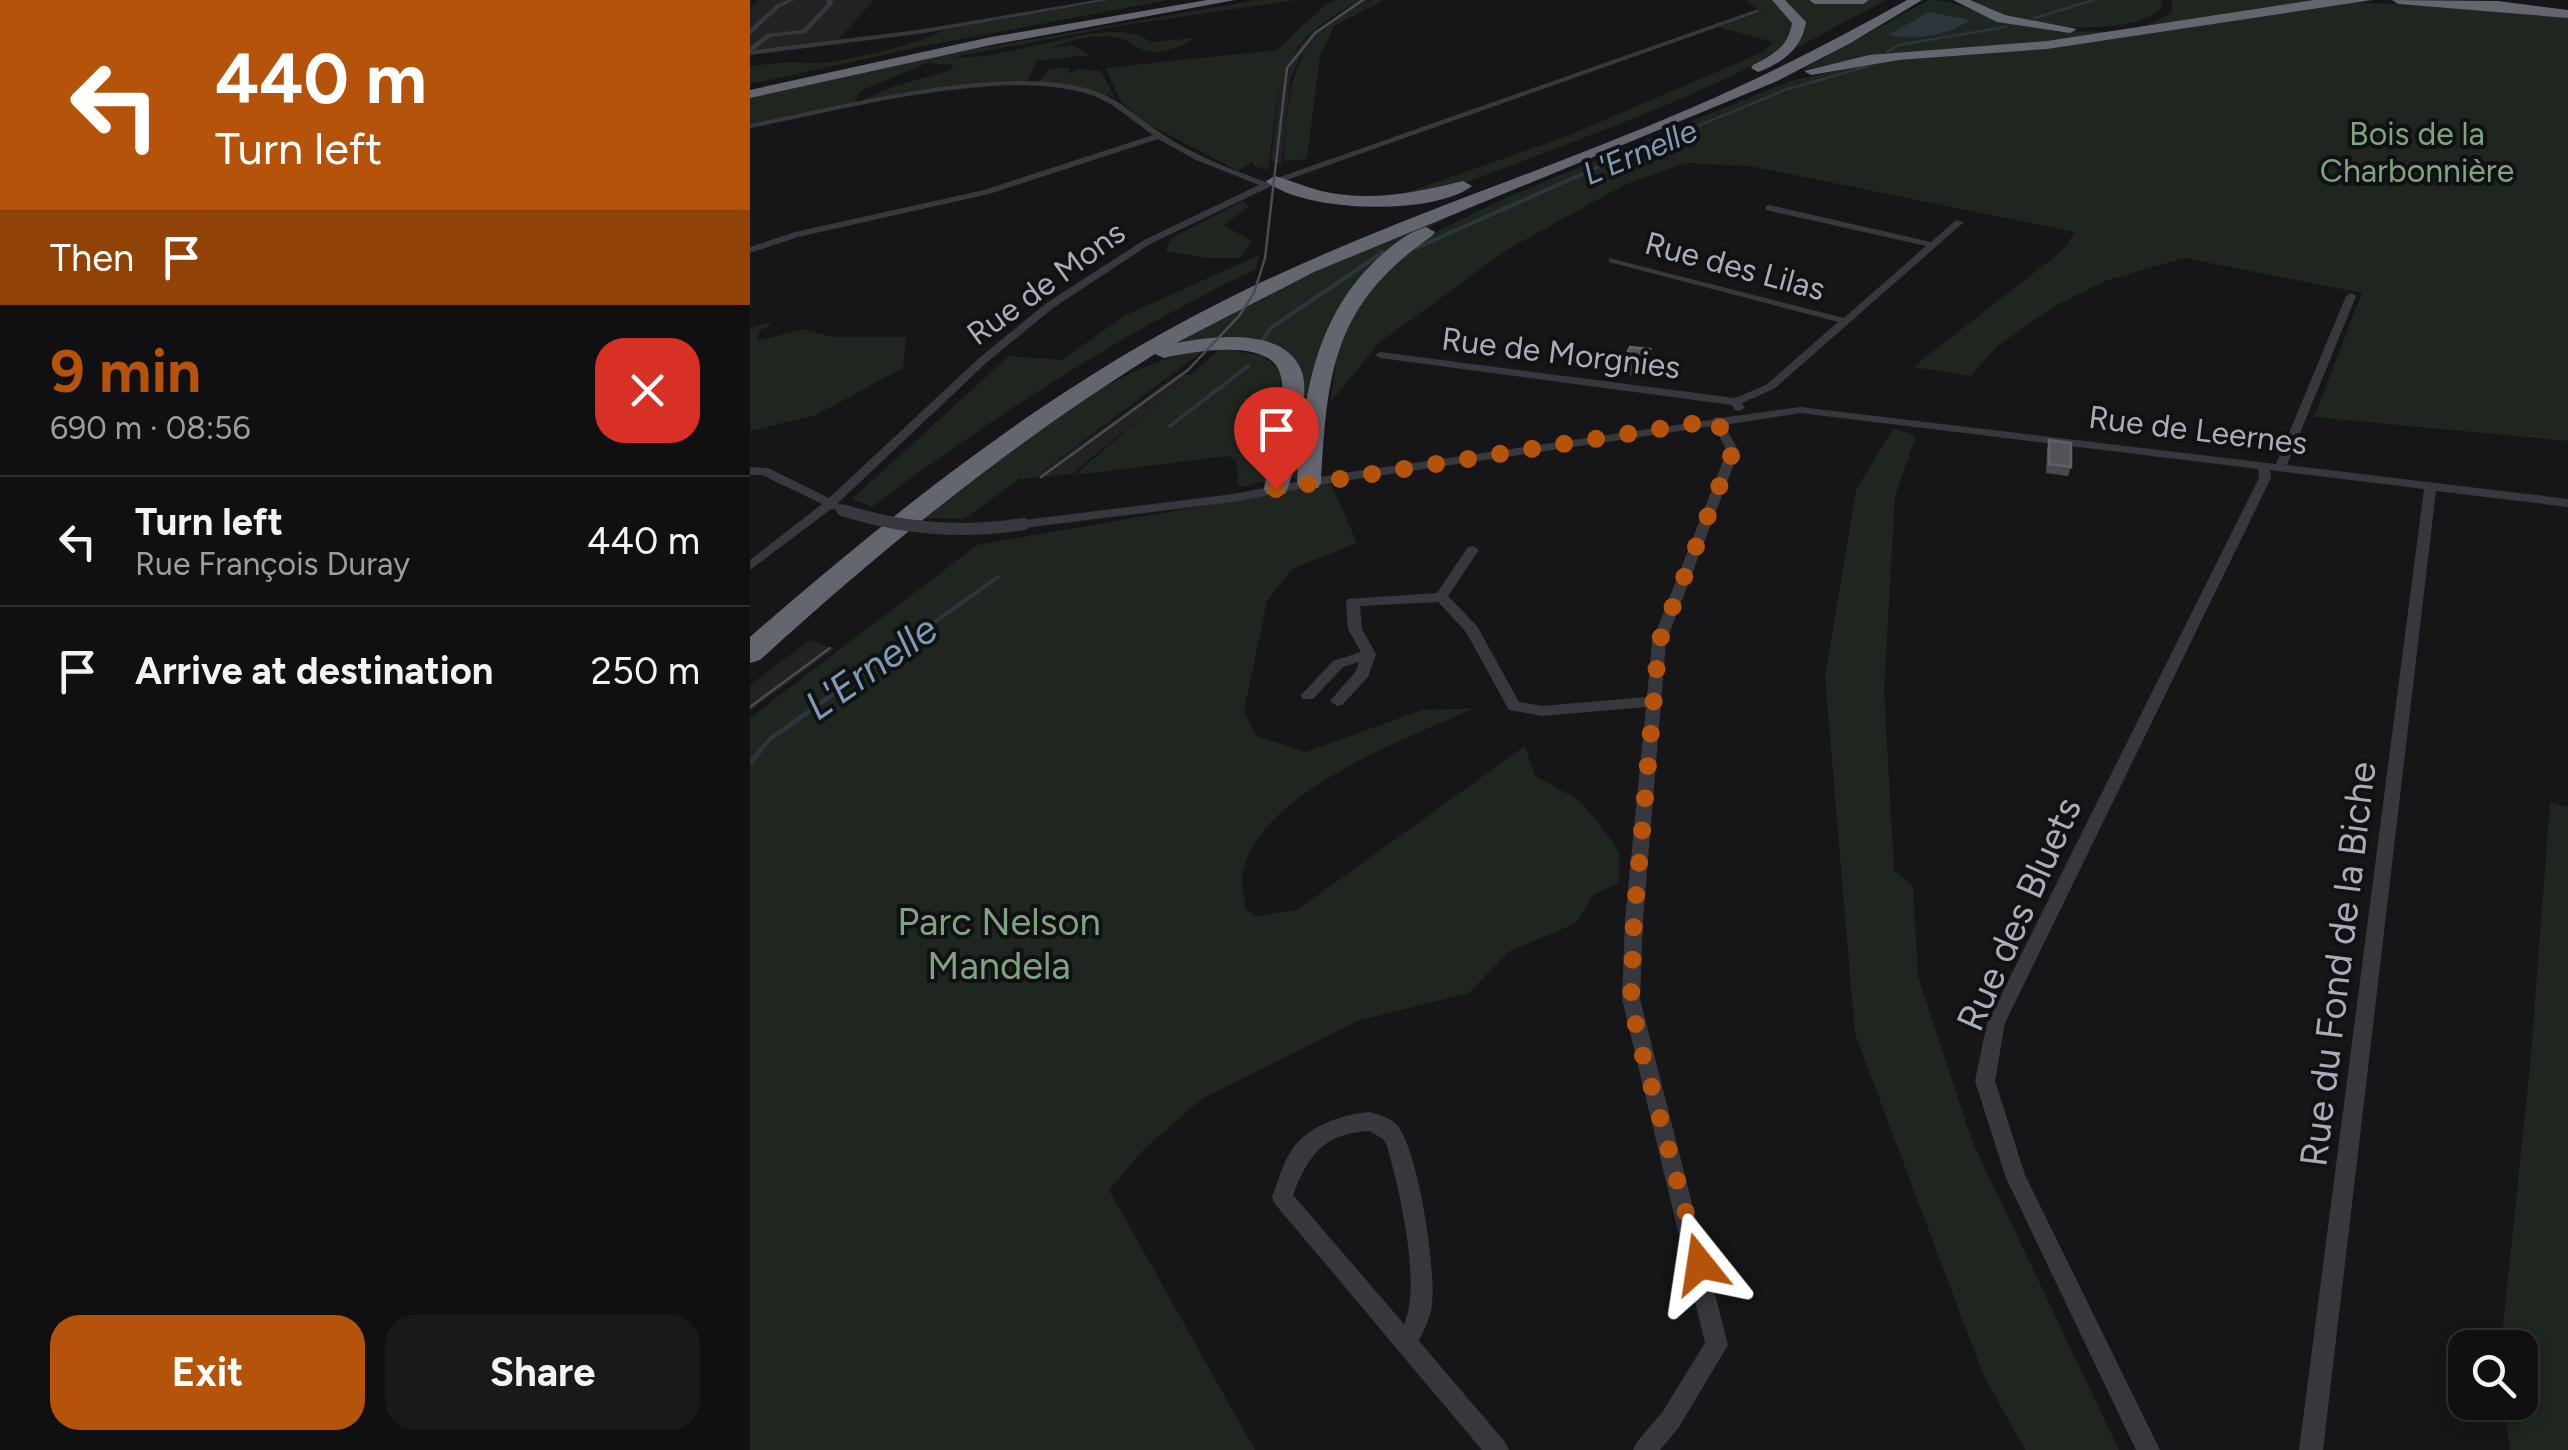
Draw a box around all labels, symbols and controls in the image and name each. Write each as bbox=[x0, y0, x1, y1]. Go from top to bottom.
text: 440 m bbox=[215, 36, 427, 121]
icon: left bbox=[50, 40, 180, 170]
water label: L'Ernelle bbox=[1577, 111, 1703, 193]
park label: Bois de la Charbonnière bbox=[2320, 115, 2514, 190]
text: Turn left bbox=[215, 121, 382, 175]
street label: Rue de Mons bbox=[960, 213, 1132, 353]
street label: Rue des Lilas bbox=[1641, 224, 1829, 308]
icon: arrive bbox=[154, 230, 209, 285]
text: Then bbox=[50, 235, 134, 281]
street label: Rue de Morgnies bbox=[1439, 319, 1683, 387]
text: 9 min bbox=[50, 335, 201, 407]
button: close bbox=[595, 338, 700, 443]
pin bbox=[1234, 387, 1319, 490]
street label: Rue de Leernes bbox=[2086, 398, 2310, 462]
icon: arrive bbox=[1249, 402, 1304, 457]
text: 690 m · 08:56 bbox=[50, 409, 251, 447]
text: Turn left bbox=[135, 499, 283, 545]
icon: left bbox=[50, 514, 105, 569]
text: 440 m bbox=[587, 518, 700, 564]
text: Rue François Duray bbox=[135, 545, 410, 583]
water label: L'Ernelle bbox=[796, 604, 946, 730]
icon: arrive bbox=[50, 644, 105, 699]
text: Arrive at destination bbox=[135, 648, 493, 694]
text: 250 m bbox=[591, 648, 700, 694]
street label: Rue du Fond de la Biche bbox=[2290, 759, 2386, 1169]
street label: Rue des Bluets bbox=[1947, 790, 2091, 1038]
park label: Parc Nelson Mandela bbox=[897, 899, 1101, 989]
position arrow bbox=[1648, 1212, 1752, 1316]
button: Exit bbox=[50, 1315, 365, 1430]
button: Share bbox=[385, 1315, 700, 1430]
map controls bbox=[2448, 1330, 2538, 1420]
button: search bbox=[2448, 1330, 2538, 1420]

